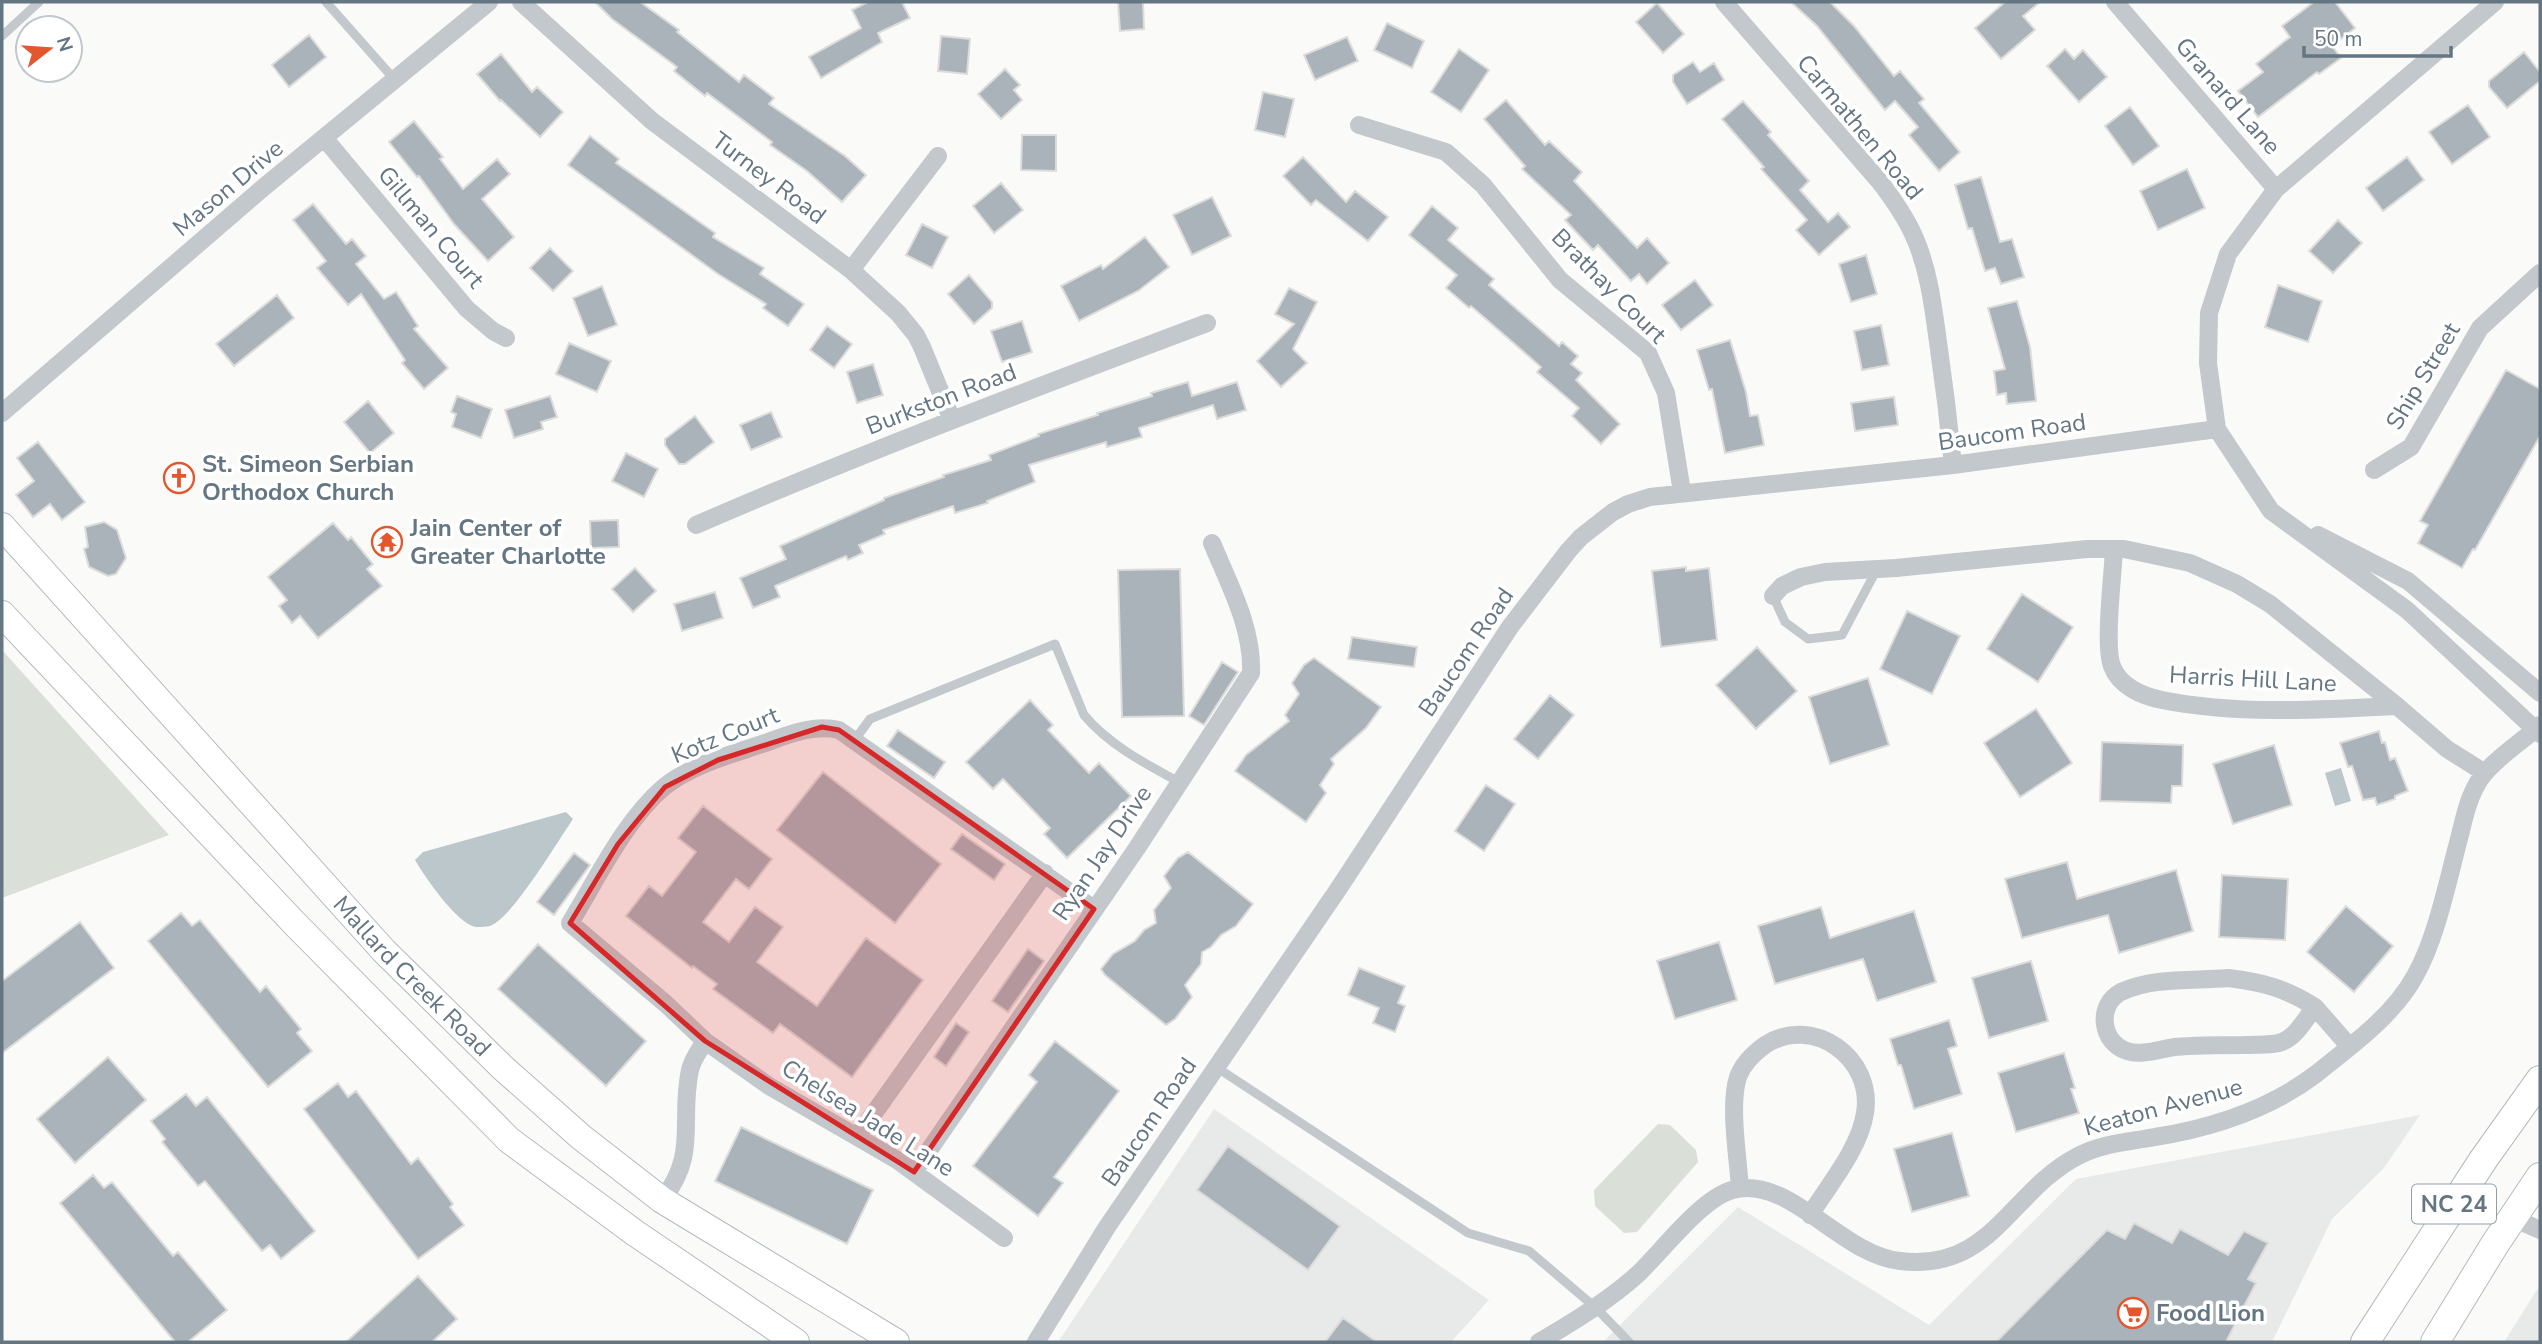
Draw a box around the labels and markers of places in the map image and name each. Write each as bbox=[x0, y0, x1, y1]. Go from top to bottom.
place label: St. Simeon Serbian Orthodox Church bbox=[202, 448, 414, 508]
church icon: St. Simeon Serbian Orthodox Church bbox=[162, 461, 196, 495]
place label: Jain Center of Greater Charlotte bbox=[409, 512, 606, 572]
temple icon: Jain Center of Greater Charlotte bbox=[370, 525, 404, 559]
supermarket icon: Food Lion bbox=[2116, 1296, 2150, 1330]
place label: Food Lion bbox=[2156, 1297, 2265, 1329]

